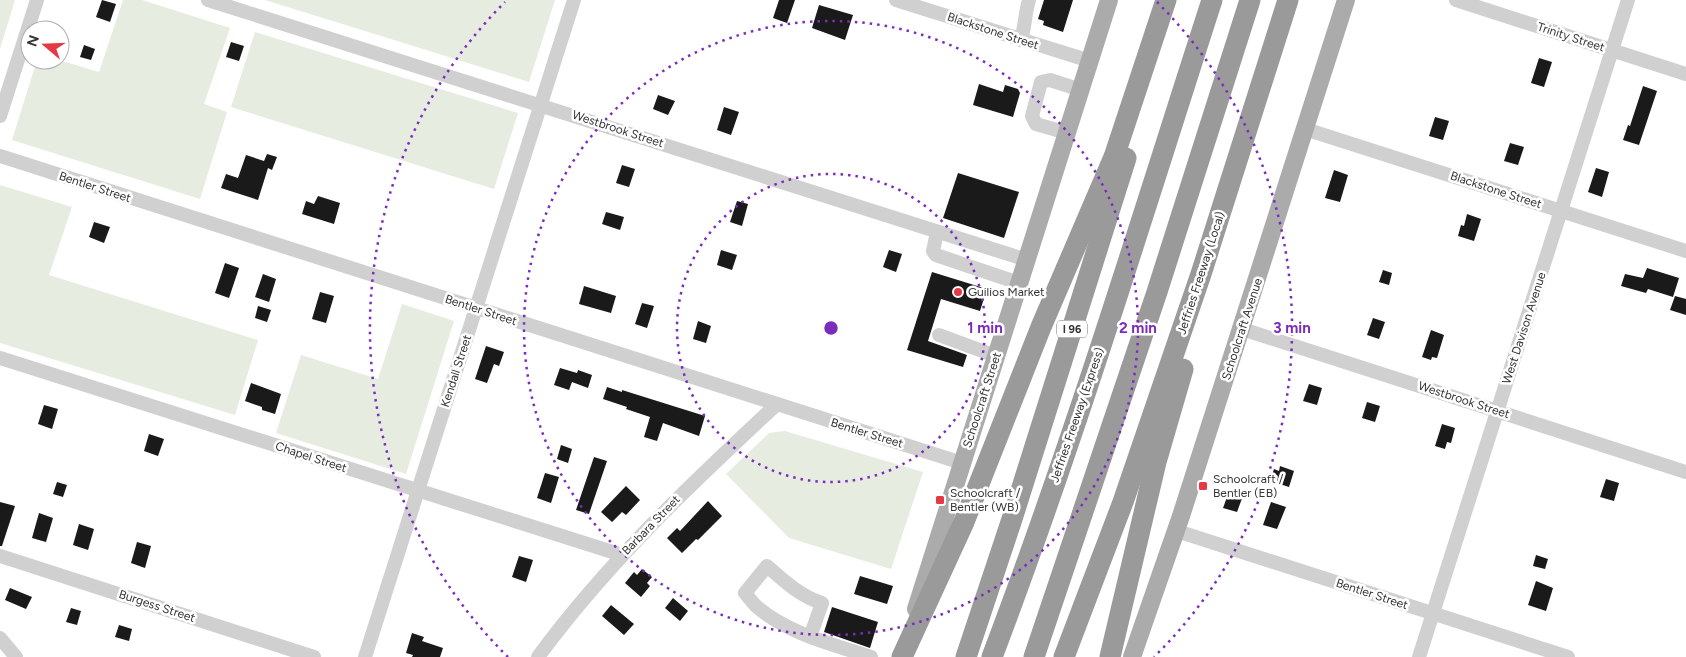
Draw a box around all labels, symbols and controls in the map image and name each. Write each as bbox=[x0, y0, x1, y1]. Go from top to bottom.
street label: Blackstone Street bbox=[946, 10, 1041, 53]
north arrow bbox=[20, 20, 70, 70]
street label: Trinity Street bbox=[1536, 20, 1607, 55]
text: N bbox=[23, 33, 43, 49]
street label: Westbrook Street bbox=[571, 108, 666, 150]
street label: Bentler Street bbox=[57, 169, 133, 205]
street label: Blackstone Street bbox=[1449, 169, 1544, 212]
street label: Jeffries Freeway (Local) bbox=[1175, 210, 1227, 336]
street label: West Davison Avenue bbox=[1499, 270, 1549, 386]
street label: Schoolcraft Avenue bbox=[1219, 276, 1265, 382]
place label: Guilios Market bbox=[968, 285, 1045, 299]
marker: Guilios Market bbox=[952, 286, 964, 298]
street label: Bentler Street bbox=[443, 292, 519, 328]
centre of rings bbox=[822, 319, 840, 337]
text: 1 min bbox=[967, 319, 1003, 337]
text: 2 min bbox=[1119, 319, 1157, 337]
text: 3 min bbox=[1273, 319, 1311, 337]
road number: I 96 bbox=[1057, 320, 1087, 338]
street label: Kendall Street bbox=[438, 333, 474, 409]
street label: Jeffries Freeway (Express) bbox=[1047, 346, 1107, 484]
street label: Schoolcraft Street bbox=[960, 350, 1004, 449]
street label: Westbrook Street bbox=[1417, 379, 1512, 421]
street label: Bentler Street bbox=[829, 415, 905, 451]
street label: Chapel Street bbox=[273, 439, 349, 475]
place label: Schoolcraft / Bentler (EB) bbox=[1213, 472, 1284, 500]
marker: Schoolcraft / Bentler (EB) bbox=[1197, 480, 1209, 492]
place label: Schoolcraft / Bentler (WB) bbox=[950, 486, 1021, 514]
street label: Barbara Street bbox=[619, 492, 683, 558]
marker: Schoolcraft / Bentler (WB) bbox=[934, 494, 946, 506]
street label: Bentler Street bbox=[1334, 576, 1410, 612]
street label: Burgess Street bbox=[117, 587, 197, 625]

